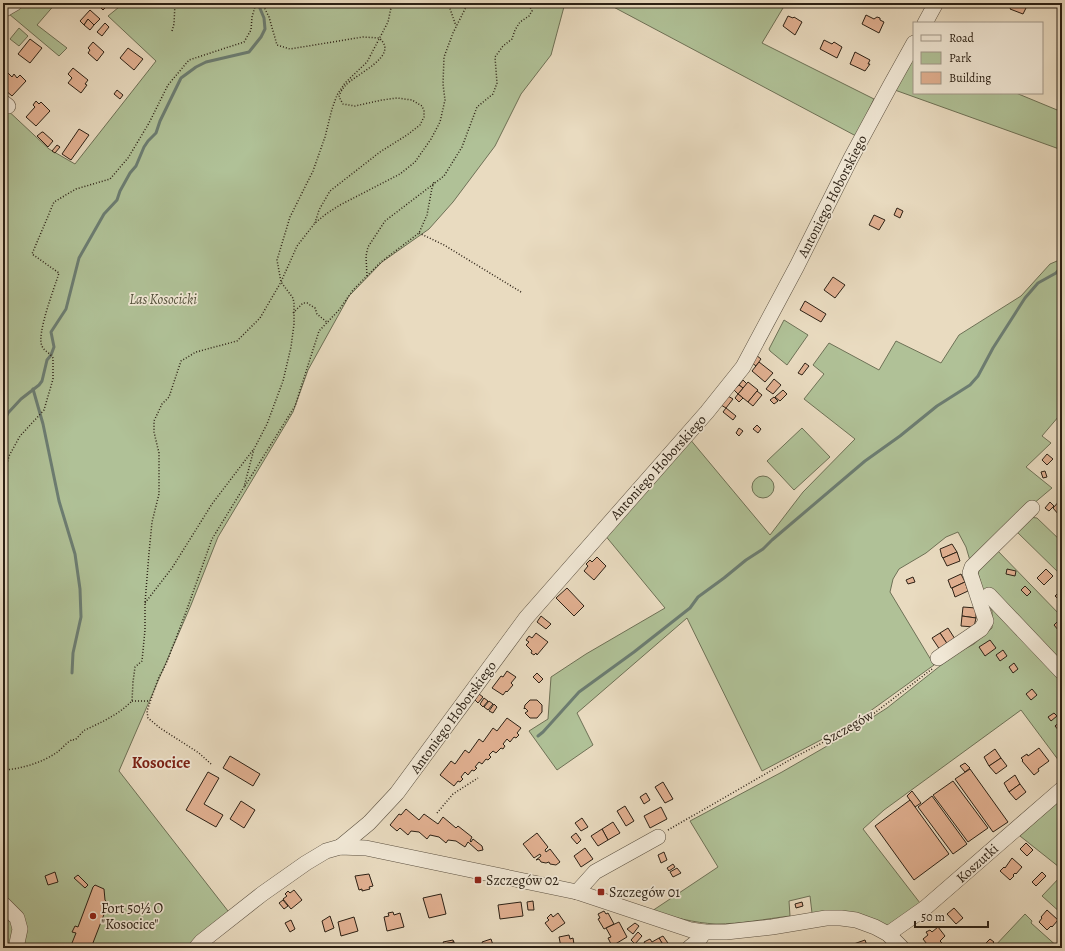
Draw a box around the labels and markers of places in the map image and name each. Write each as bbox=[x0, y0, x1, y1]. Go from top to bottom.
place label: Szczegów 02 bbox=[486, 871, 559, 890]
marker: Szczegów 02 bbox=[473, 875, 483, 885]
place label: Szczegów 01 bbox=[609, 883, 680, 902]
marker: Szczegów 01 bbox=[596, 887, 606, 897]
place label: Fort 50½ O "Kosocice" bbox=[101, 899, 163, 934]
marker: Fort 50½ O "Kosocice" bbox=[88, 911, 98, 921]

